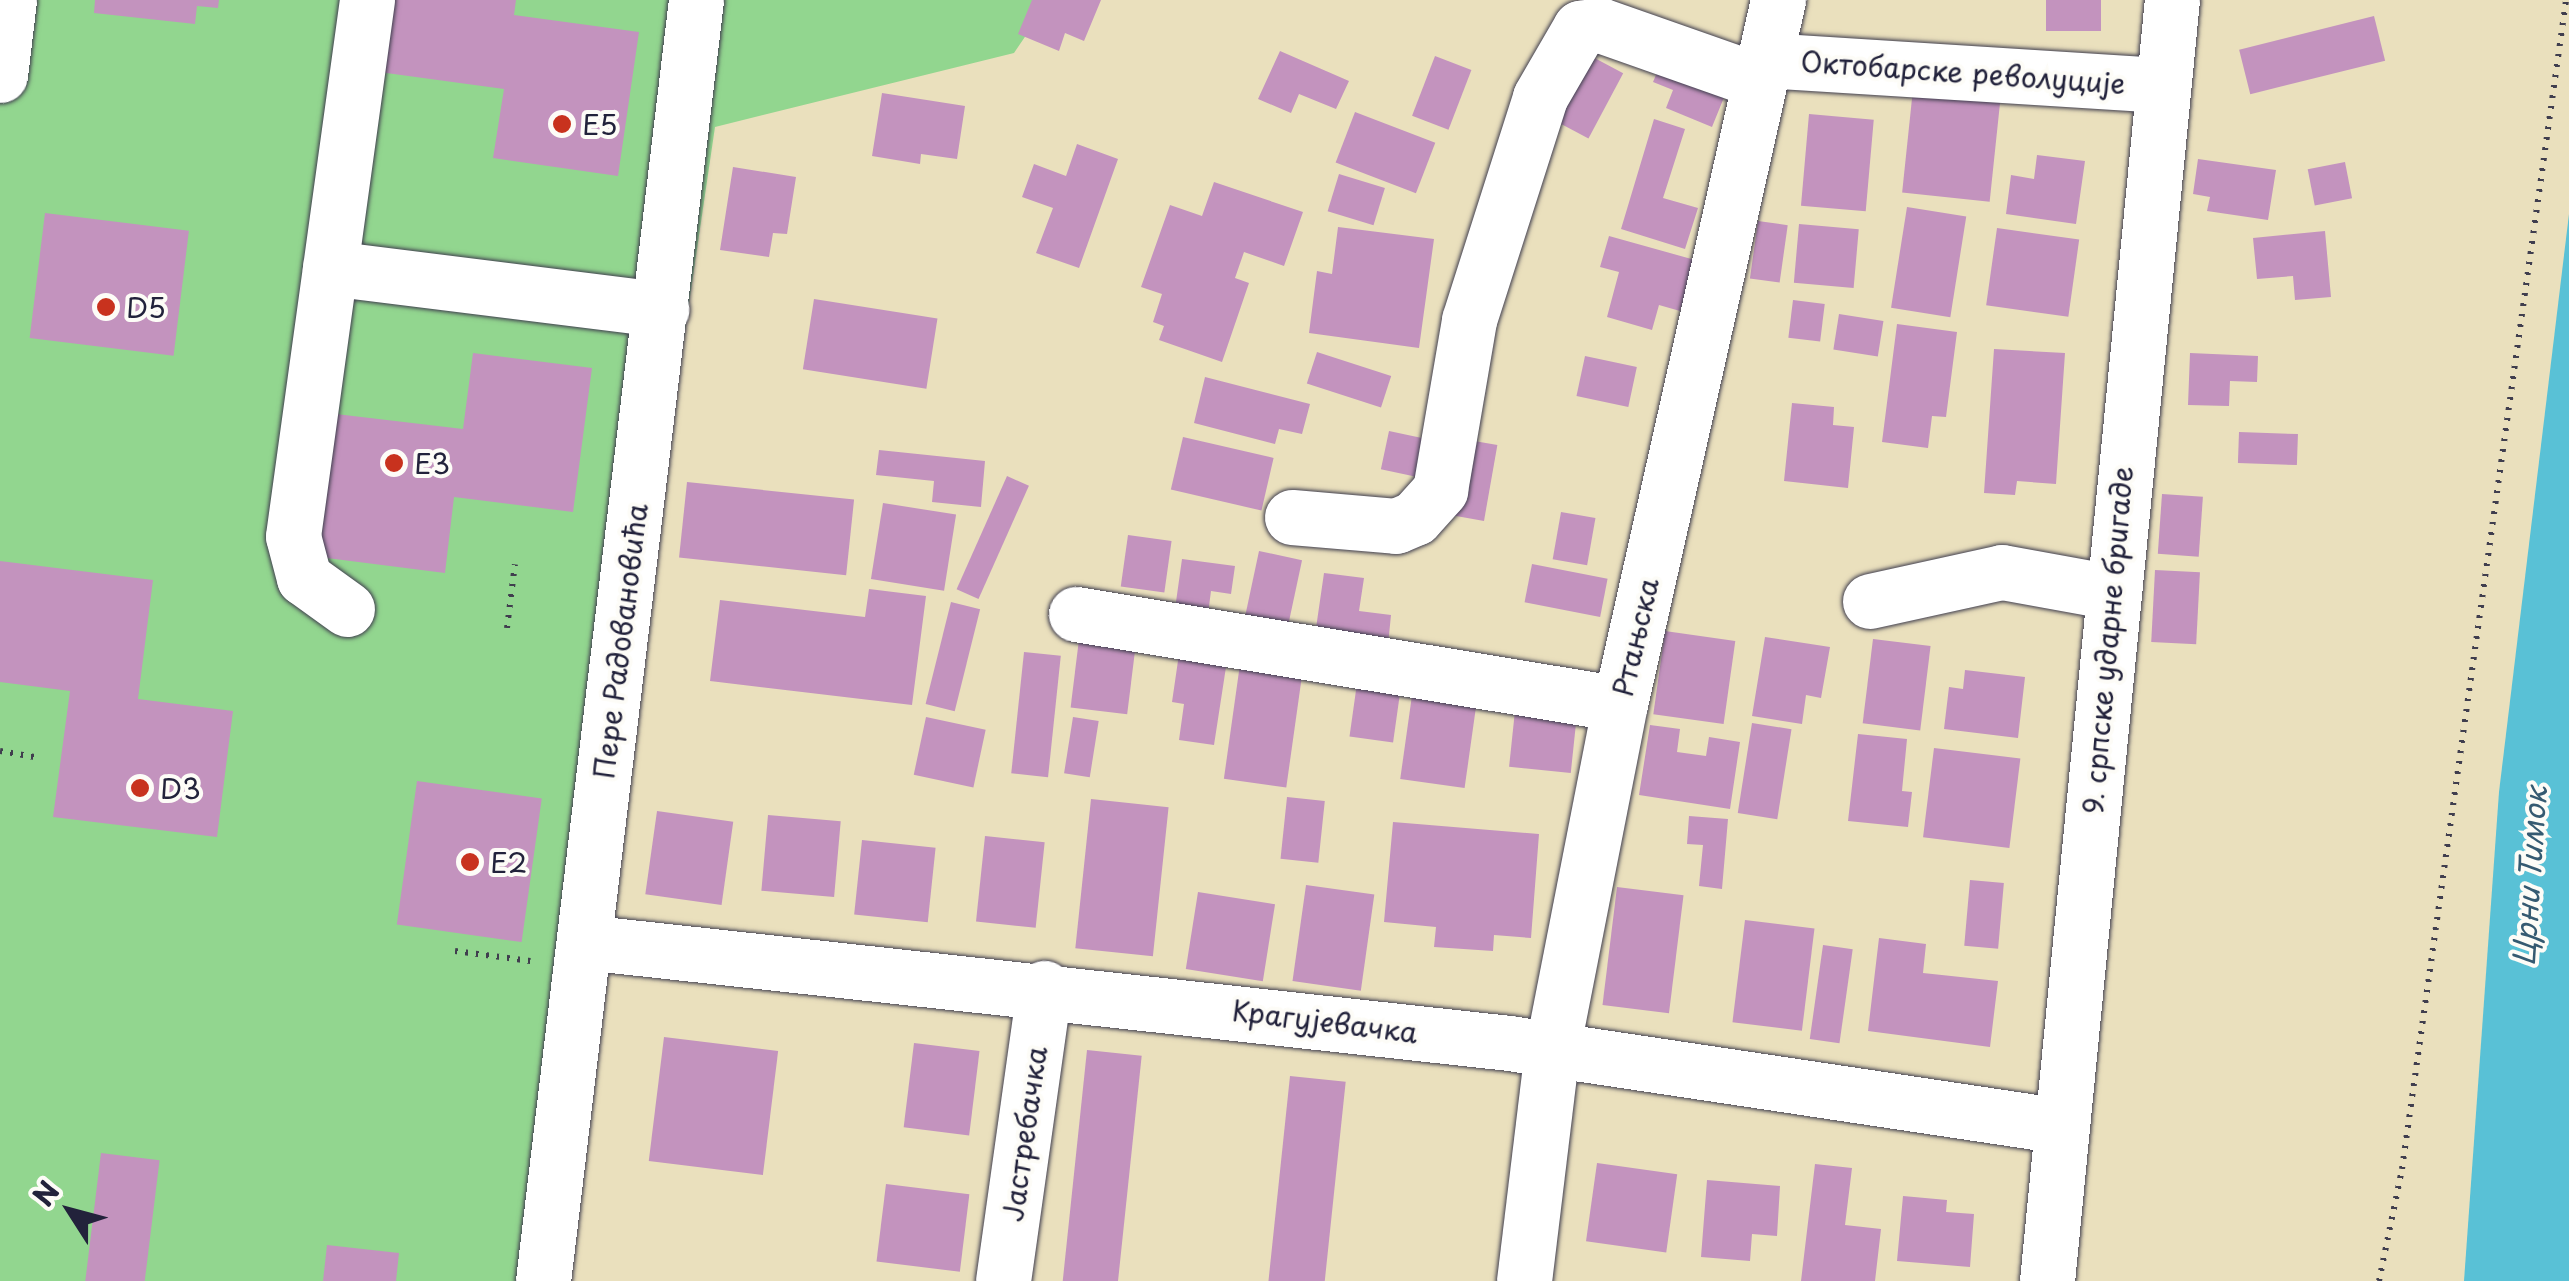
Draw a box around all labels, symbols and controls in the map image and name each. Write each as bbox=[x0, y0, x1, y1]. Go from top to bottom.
street label: Октобарске револуције bbox=[1800, 44, 2126, 100]
place label: E5 bbox=[582, 107, 618, 141]
marker: E5 bbox=[551, 113, 573, 135]
place label: D5 bbox=[126, 290, 166, 324]
marker: D5 bbox=[95, 296, 117, 318]
place label: E3 bbox=[414, 446, 450, 480]
marker: E3 bbox=[383, 452, 405, 474]
street label: 9. српске ударне бригаде bbox=[2075, 463, 2139, 817]
street label: Пере Радовановића bbox=[586, 502, 654, 780]
street label: Ртањска bbox=[1605, 575, 1665, 699]
place label: D3 bbox=[160, 771, 201, 805]
marker: D3 bbox=[129, 777, 151, 799]
water label: Црни Тимок bbox=[2505, 784, 2553, 968]
place label: E2 bbox=[490, 845, 527, 879]
marker: E2 bbox=[459, 851, 481, 873]
street label: Крагујевачка bbox=[1230, 993, 1420, 1049]
street label: Јастребачка bbox=[995, 1044, 1053, 1224]
north arrow bbox=[20, 1161, 120, 1261]
text: N bbox=[21, 1171, 69, 1215]

